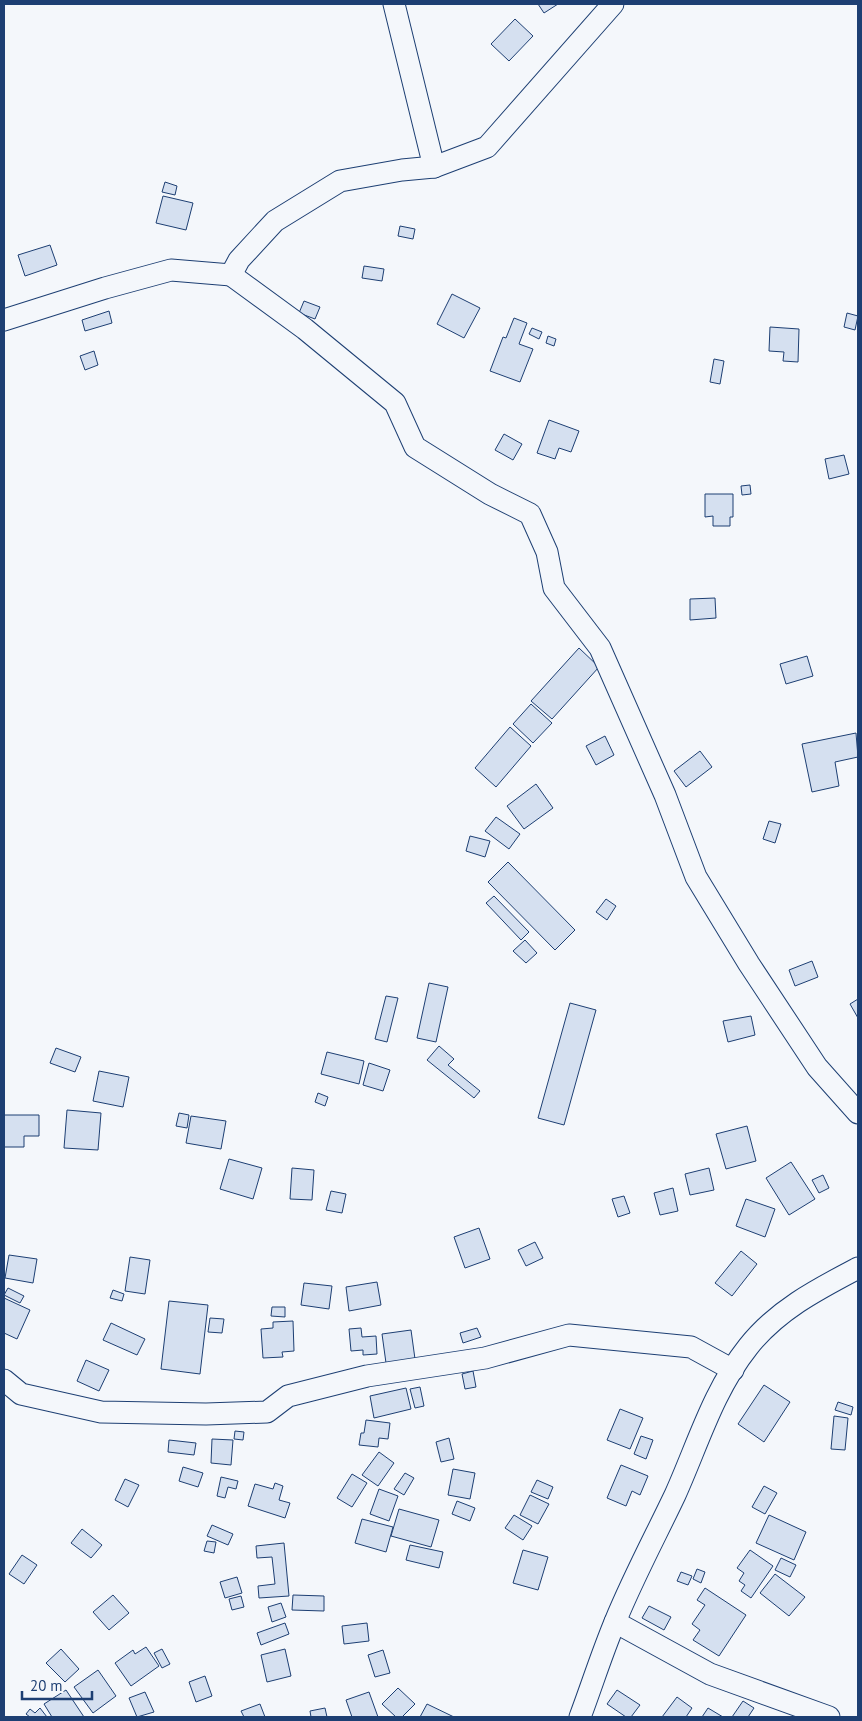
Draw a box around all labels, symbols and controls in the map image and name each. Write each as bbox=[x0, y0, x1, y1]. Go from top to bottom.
scale bar bbox=[22, 1668, 92, 1700]
text: 20 m bbox=[30, 1676, 63, 1695]

